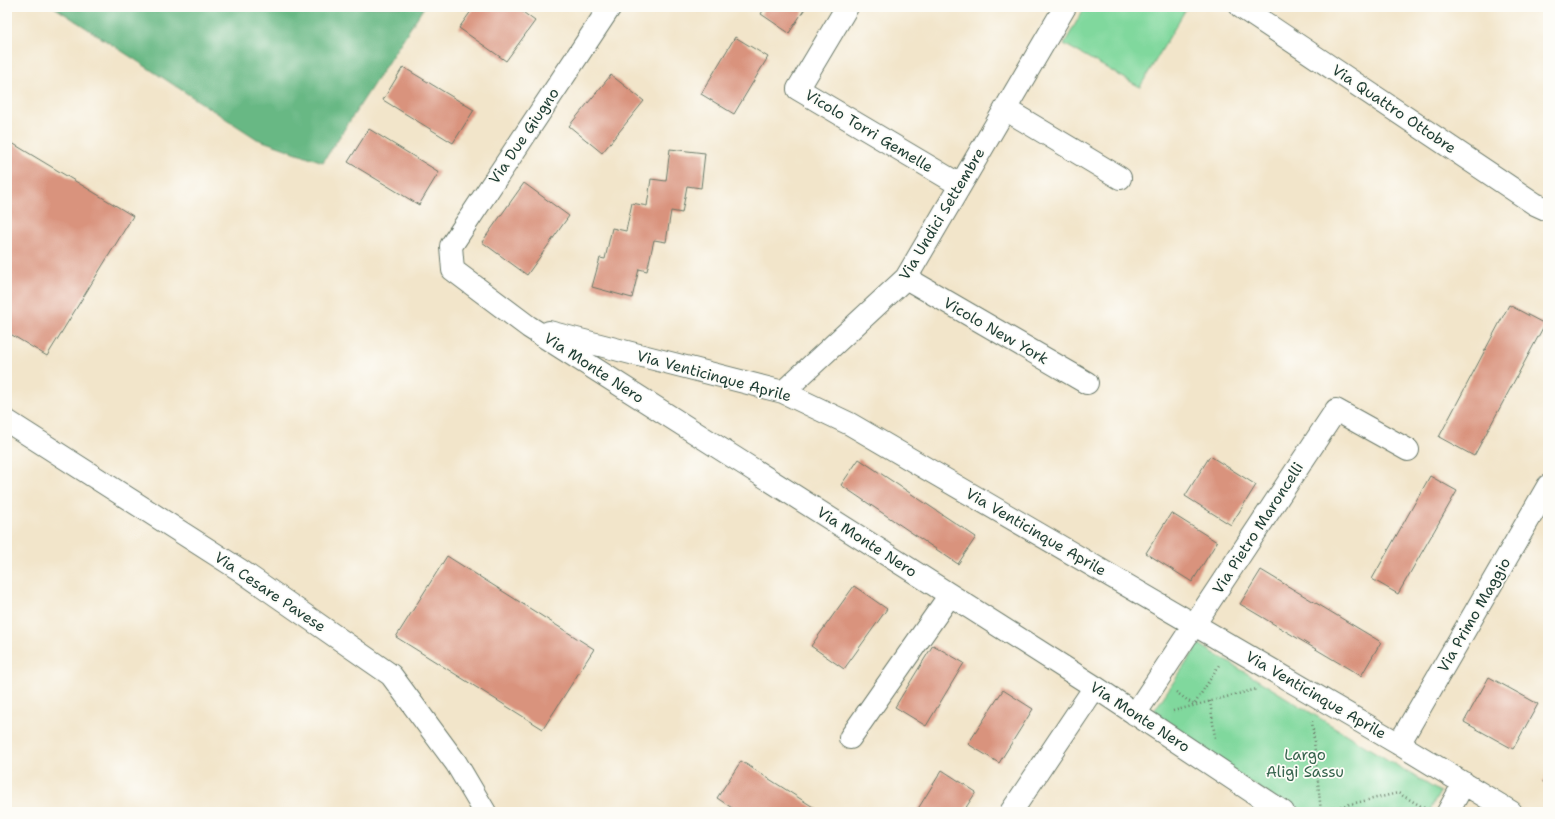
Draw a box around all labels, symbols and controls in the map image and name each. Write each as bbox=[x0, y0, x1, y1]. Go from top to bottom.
street label: Via Quattro Ottobre bbox=[1328, 60, 1460, 158]
street label: Via Due Giugno bbox=[484, 84, 564, 188]
street label: Vicolo Torri Gemelle bbox=[801, 85, 937, 177]
street label: Via Undici Settembre bbox=[895, 144, 989, 284]
street label: Vicolo New York bbox=[940, 293, 1052, 369]
street label: Via Monte Nero bbox=[540, 328, 648, 408]
street label: Via Venticinque Aprile bbox=[634, 346, 794, 406]
street label: Via Pietro Maroncelli bbox=[1208, 458, 1308, 598]
street label: Via Venticinque Aprile bbox=[962, 484, 1110, 580]
street label: Via Monte Nero bbox=[813, 502, 921, 582]
street label: Via Cesare Pavese bbox=[210, 547, 330, 637]
street label: Via Primo Maggio bbox=[1433, 554, 1515, 676]
street label: Via Venticinque Aprile bbox=[1242, 647, 1390, 743]
street label: Via Monte Nero bbox=[1086, 677, 1194, 757]
park label: Largo Aligi Sassu bbox=[1266, 745, 1344, 782]

